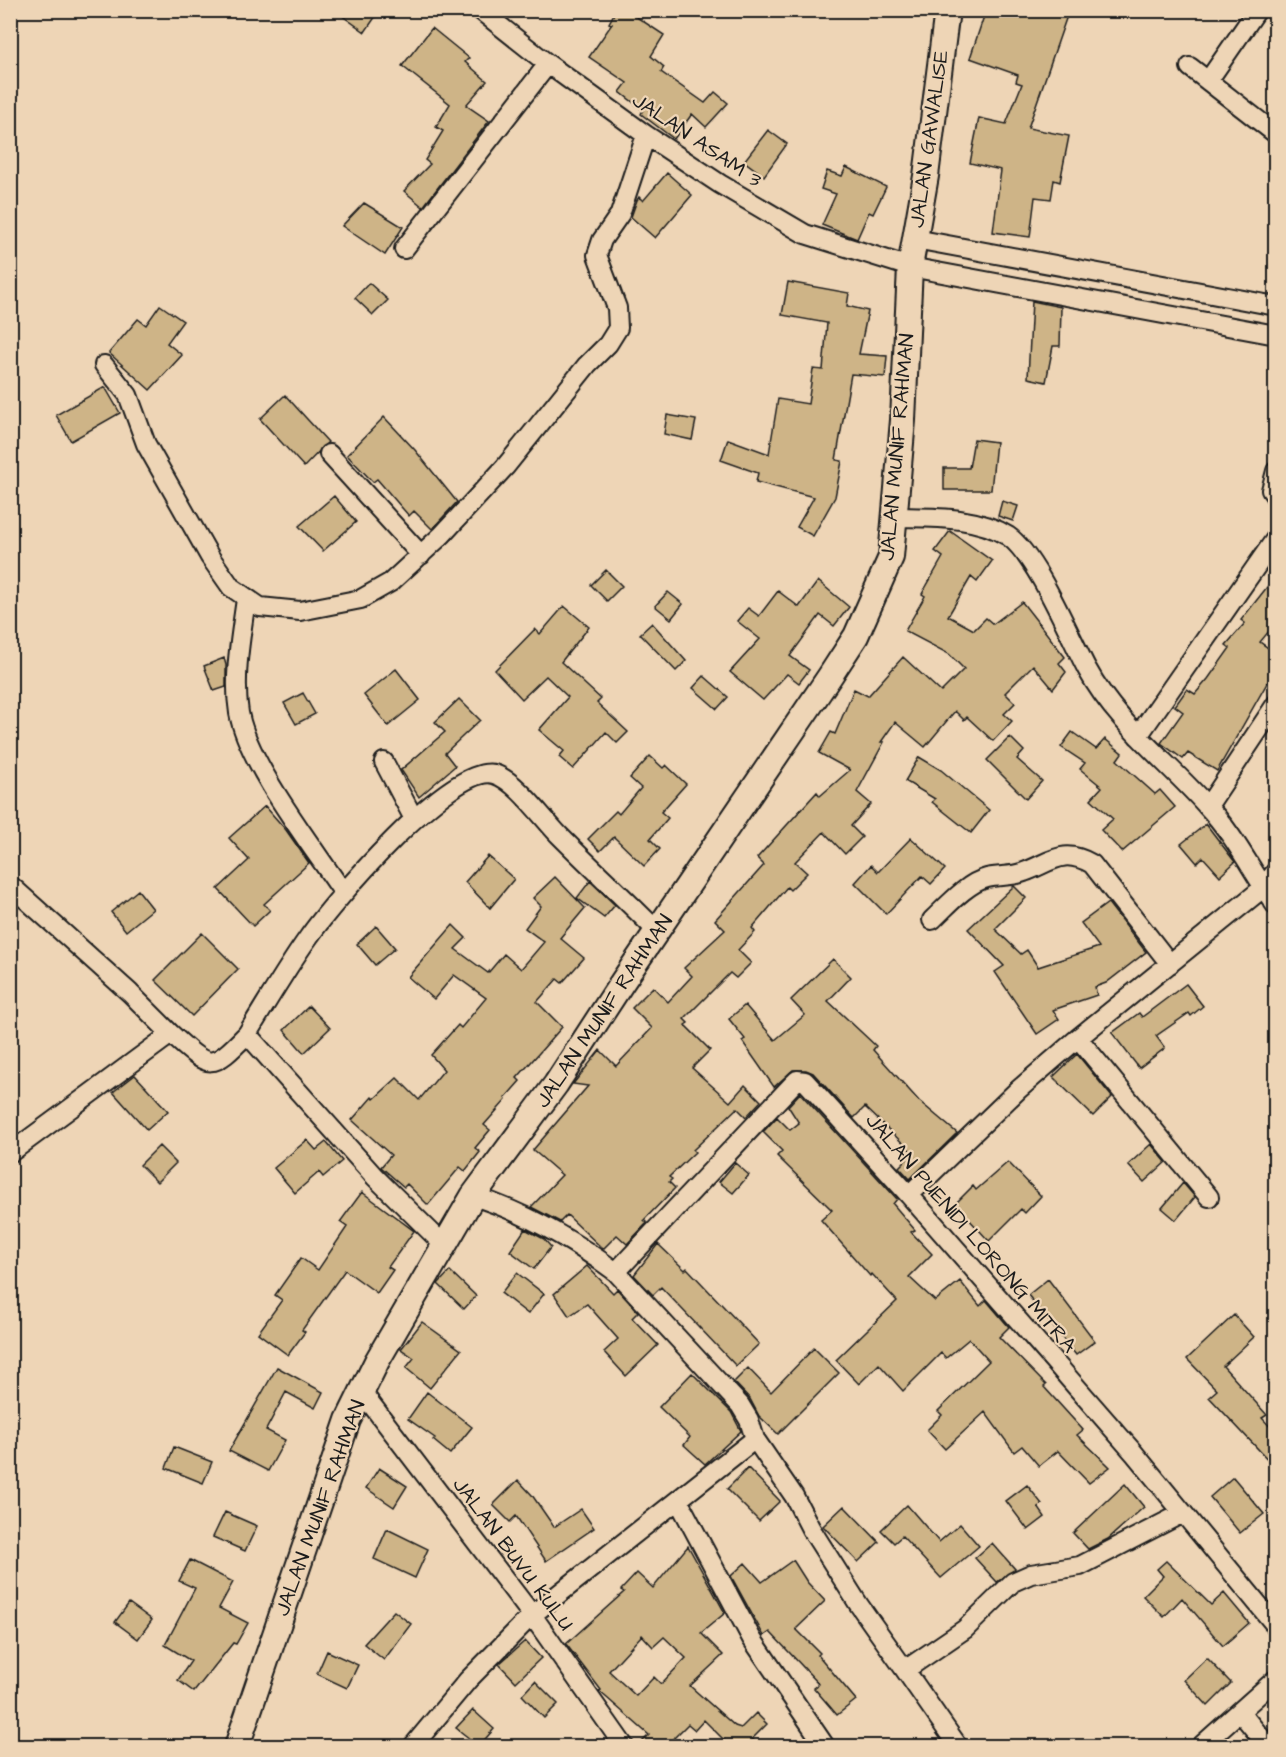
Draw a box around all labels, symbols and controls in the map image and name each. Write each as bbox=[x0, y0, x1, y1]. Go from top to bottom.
street label: JALAN GAWALISE bbox=[902, 48, 956, 230]
street label: JALAN ASAM 3 bbox=[626, 86, 768, 194]
street label: JALAN MUNIF RAHMAN bbox=[873, 332, 921, 562]
street label: JALAN MUNIF RAHMAN bbox=[528, 908, 680, 1114]
street label: JALAN PUENIDI LORONG MITRA bbox=[859, 1107, 1084, 1360]
street label: JALAN MUNIF RAHMAN bbox=[267, 1396, 373, 1620]
street label: JALAN BUVU KULU bbox=[446, 1471, 580, 1637]

